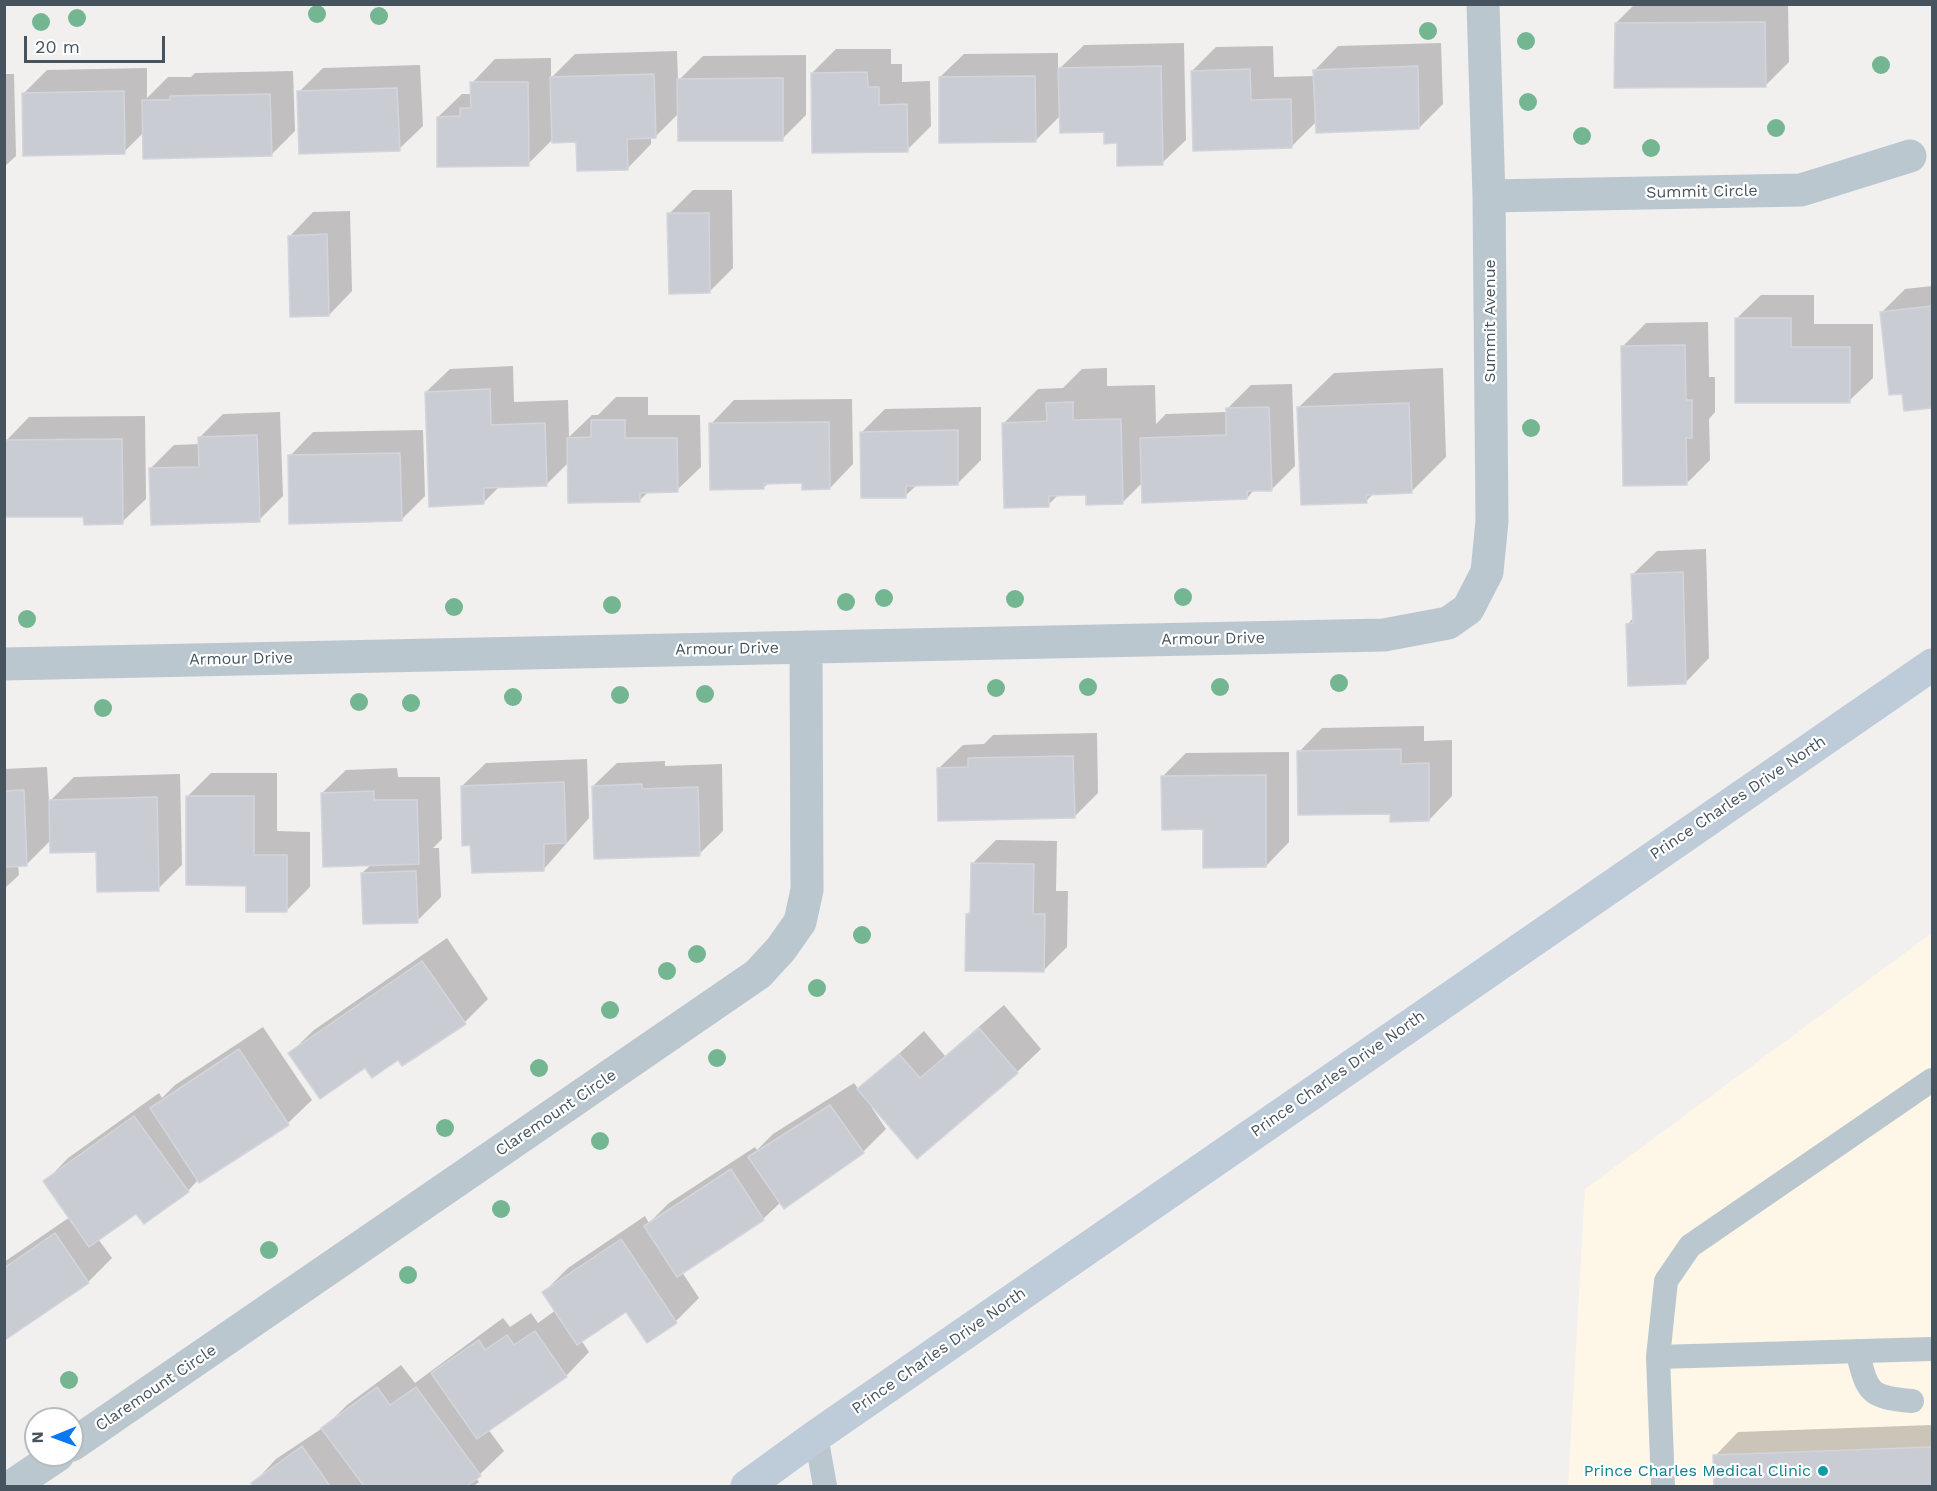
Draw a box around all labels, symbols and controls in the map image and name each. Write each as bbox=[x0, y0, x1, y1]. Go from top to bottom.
scale bar bbox=[27, 24, 168, 62]
text: 20 m bbox=[35, 36, 80, 57]
street label: Summit Circle bbox=[1646, 181, 1758, 203]
street label: Summit Avenue bbox=[1480, 259, 1500, 383]
street label: Armour Drive bbox=[1161, 628, 1265, 650]
street label: Armour Drive bbox=[675, 638, 779, 660]
street label: Armour Drive bbox=[189, 648, 293, 670]
street label: Prince Charles Drive North bbox=[1647, 732, 1829, 864]
street label: Prince Charles Drive North bbox=[1247, 1007, 1429, 1141]
street label: Claremount Circle bbox=[492, 1065, 620, 1161]
street label: Prince Charles Drive North bbox=[848, 1284, 1030, 1418]
street label: Claremount Circle bbox=[92, 1340, 220, 1436]
north arrow bbox=[24, 1407, 84, 1467]
text: N bbox=[28, 1431, 47, 1443]
place label: Prince Charles Medical Clinic bbox=[1584, 1461, 1811, 1481]
marker: Prince Charles Medical Clinic bbox=[1816, 1464, 1830, 1478]

